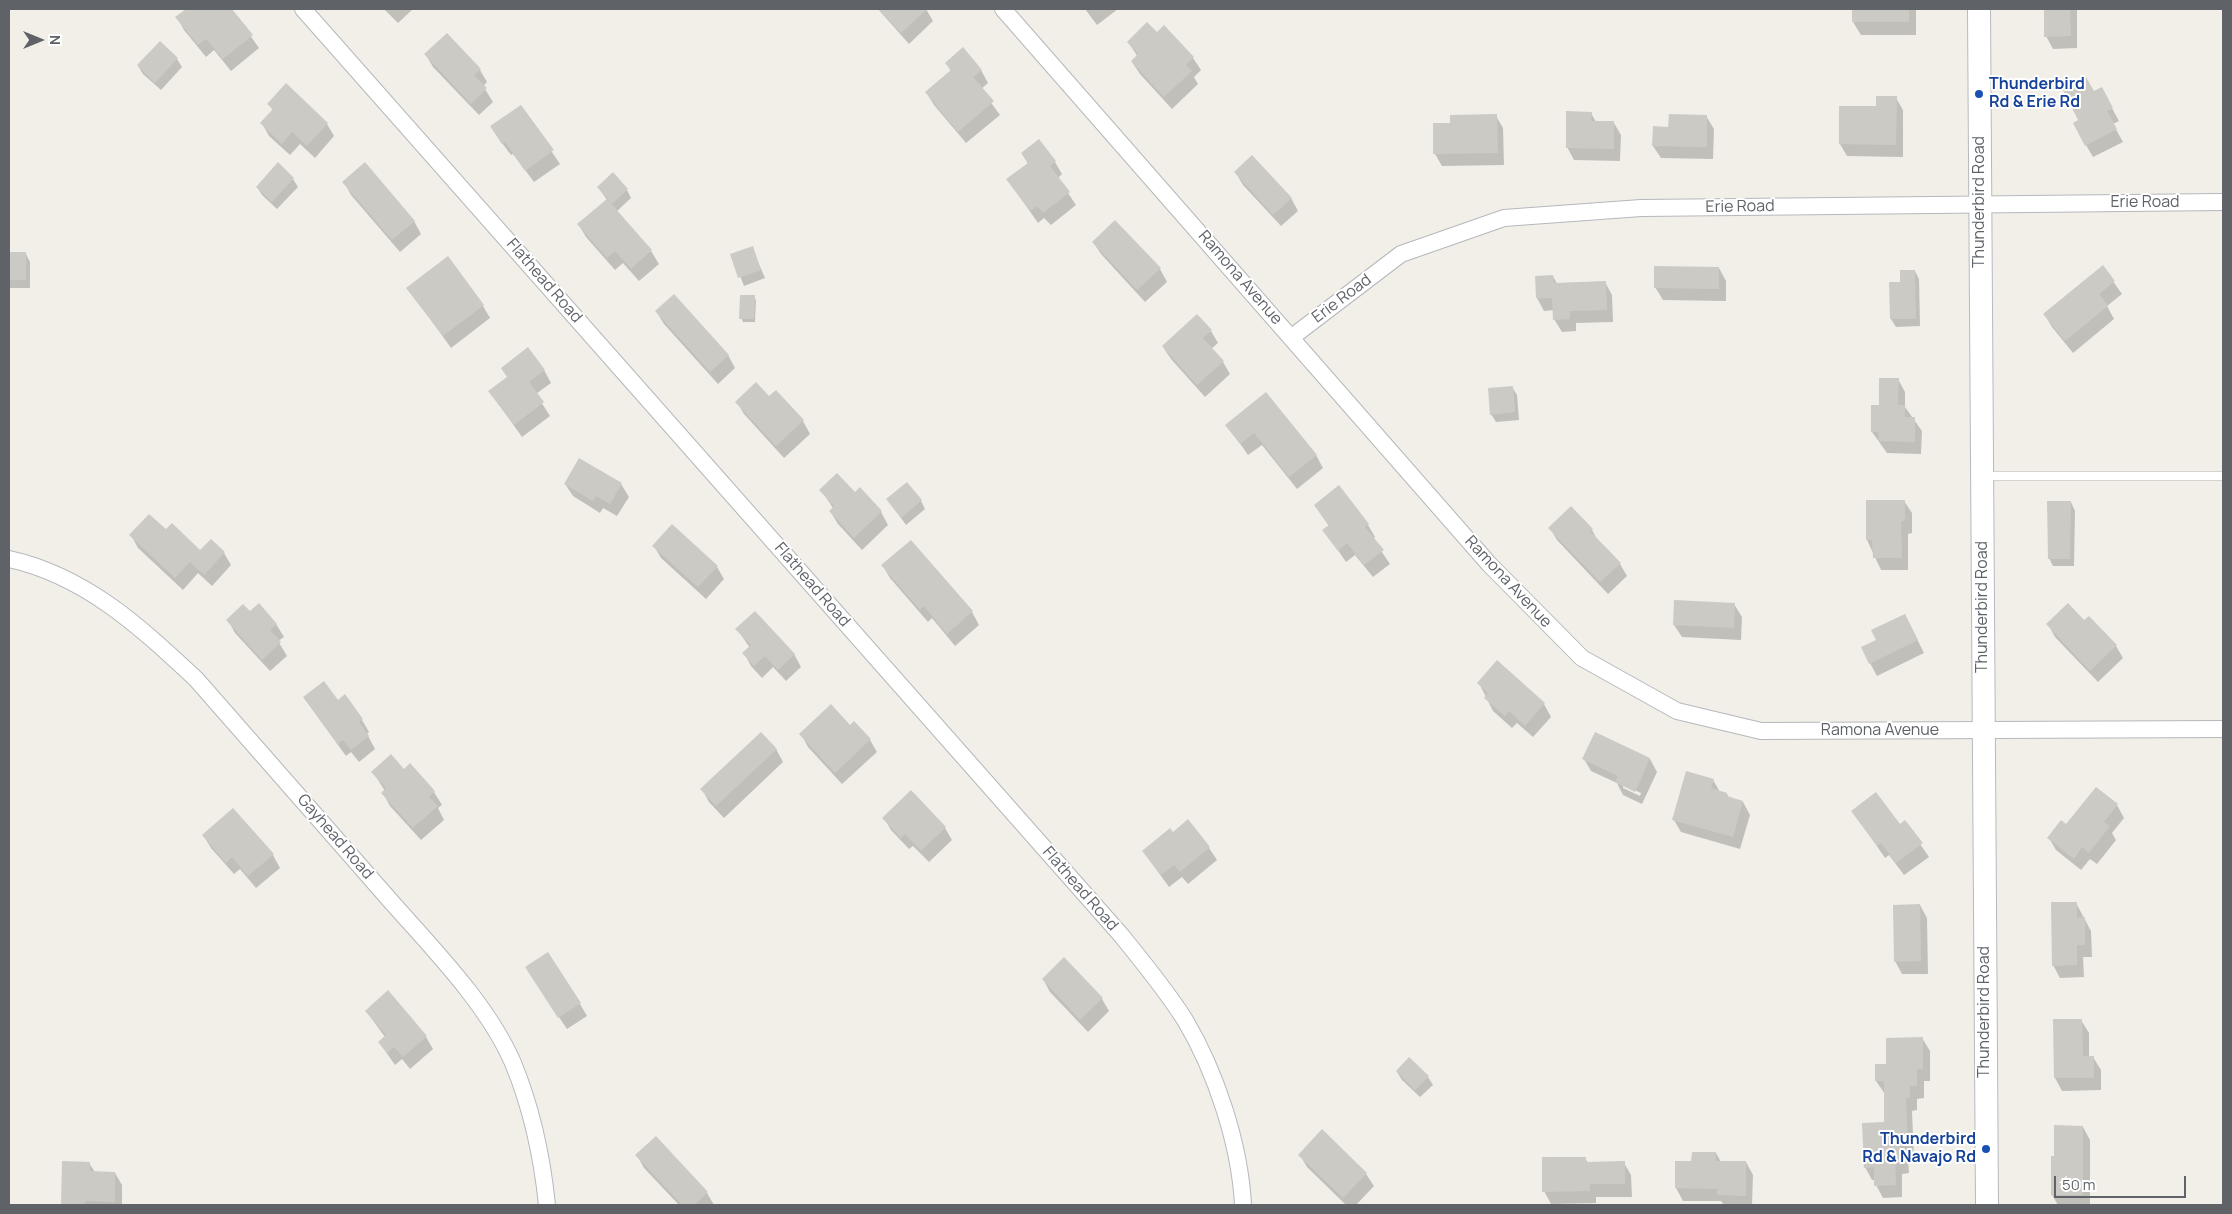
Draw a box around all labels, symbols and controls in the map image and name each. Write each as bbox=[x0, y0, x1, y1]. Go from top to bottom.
north arrow bbox=[15, 15, 65, 65]
text: N bbox=[46, 35, 65, 45]
place label: Thunderbird Rd & Erie Rd bbox=[1989, 75, 2085, 113]
marker: Thunderbird Rd & Erie Rd bbox=[1973, 88, 1985, 100]
street label: Thunderbird Road bbox=[1970, 136, 1990, 268]
street label: Erie Road bbox=[2110, 193, 2180, 213]
street label: Erie Road bbox=[1705, 197, 1775, 217]
street label: Ramona Avenue bbox=[1194, 227, 1286, 329]
street label: Flathead Road bbox=[502, 235, 586, 327]
street label: Erie Road bbox=[1309, 271, 1375, 327]
street label: Ramona Avenue bbox=[1461, 532, 1555, 632]
street label: Flathead Road bbox=[770, 539, 854, 631]
street label: Thunderbird Road bbox=[1973, 541, 1993, 673]
street label: Ramona Avenue bbox=[1821, 721, 1939, 741]
street label: Gayhead Road bbox=[293, 791, 377, 883]
street label: Flathead Road bbox=[1038, 843, 1122, 935]
street label: Thunderbird Road bbox=[1975, 946, 1995, 1078]
place label: Thunderbird Rd & Navajo Rd bbox=[1862, 1130, 1976, 1168]
marker: Thunderbird Rd & Navajo Rd bbox=[1980, 1143, 1992, 1155]
scale bar bbox=[2057, 1166, 2190, 1198]
text: 50 m bbox=[2062, 1174, 2096, 1195]

